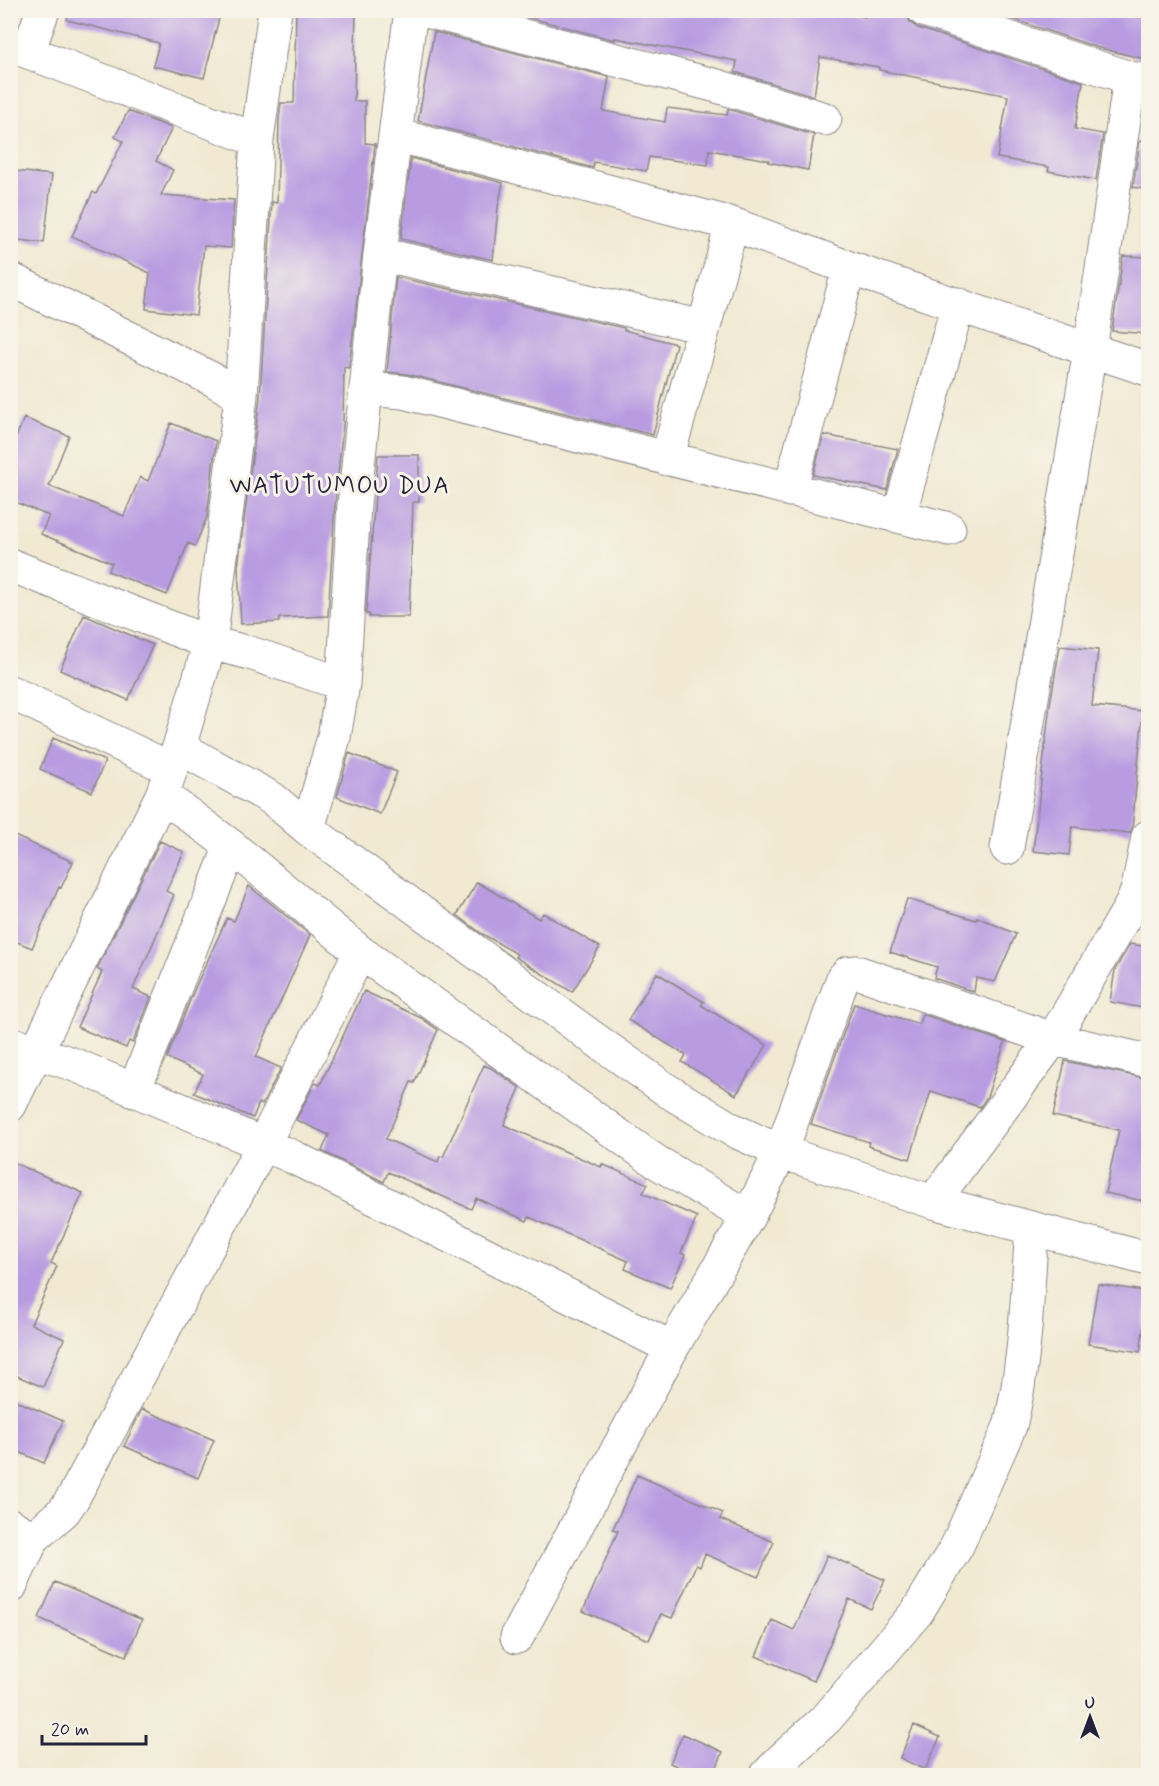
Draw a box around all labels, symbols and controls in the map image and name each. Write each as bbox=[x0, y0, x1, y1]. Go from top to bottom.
district label: WATUTUMOU DUA bbox=[229, 471, 451, 502]
north arrow bbox=[1060, 1687, 1120, 1747]
text: U bbox=[1085, 1693, 1095, 1714]
scale bar bbox=[42, 1708, 146, 1746]
text: 20 m bbox=[51, 1718, 89, 1742]

